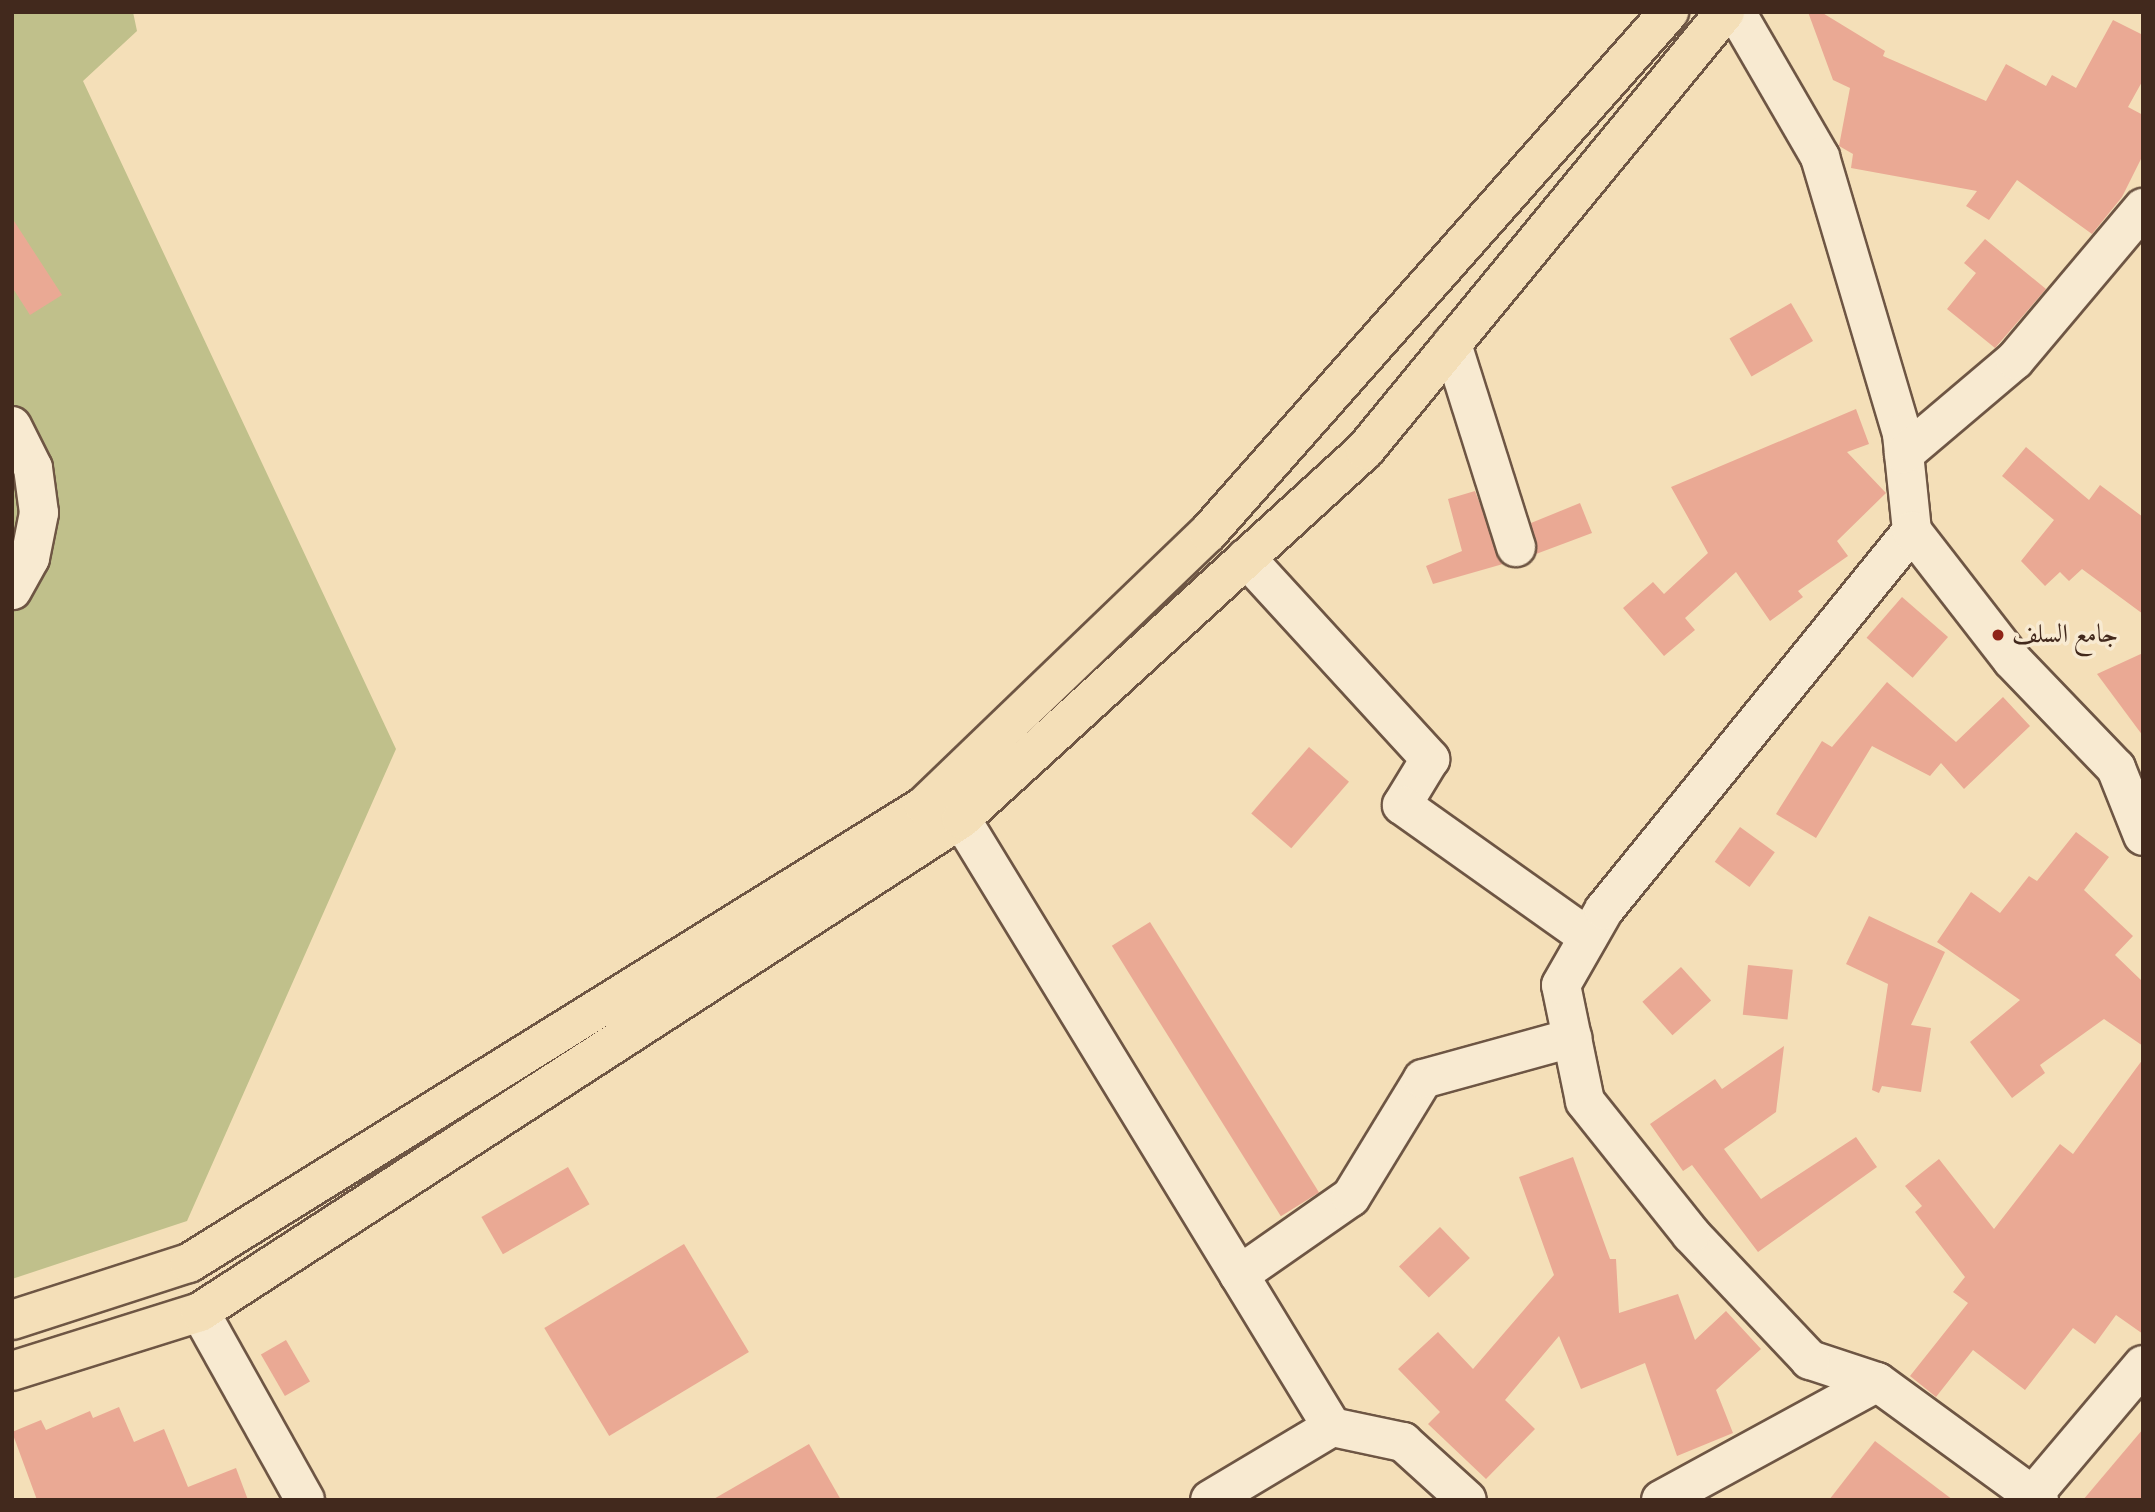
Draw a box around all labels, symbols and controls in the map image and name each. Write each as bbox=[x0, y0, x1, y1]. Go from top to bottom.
place label: جامع السلف bbox=[2012, 619, 2118, 651]
marker: جامع السلف bbox=[1990, 627, 2006, 643]

